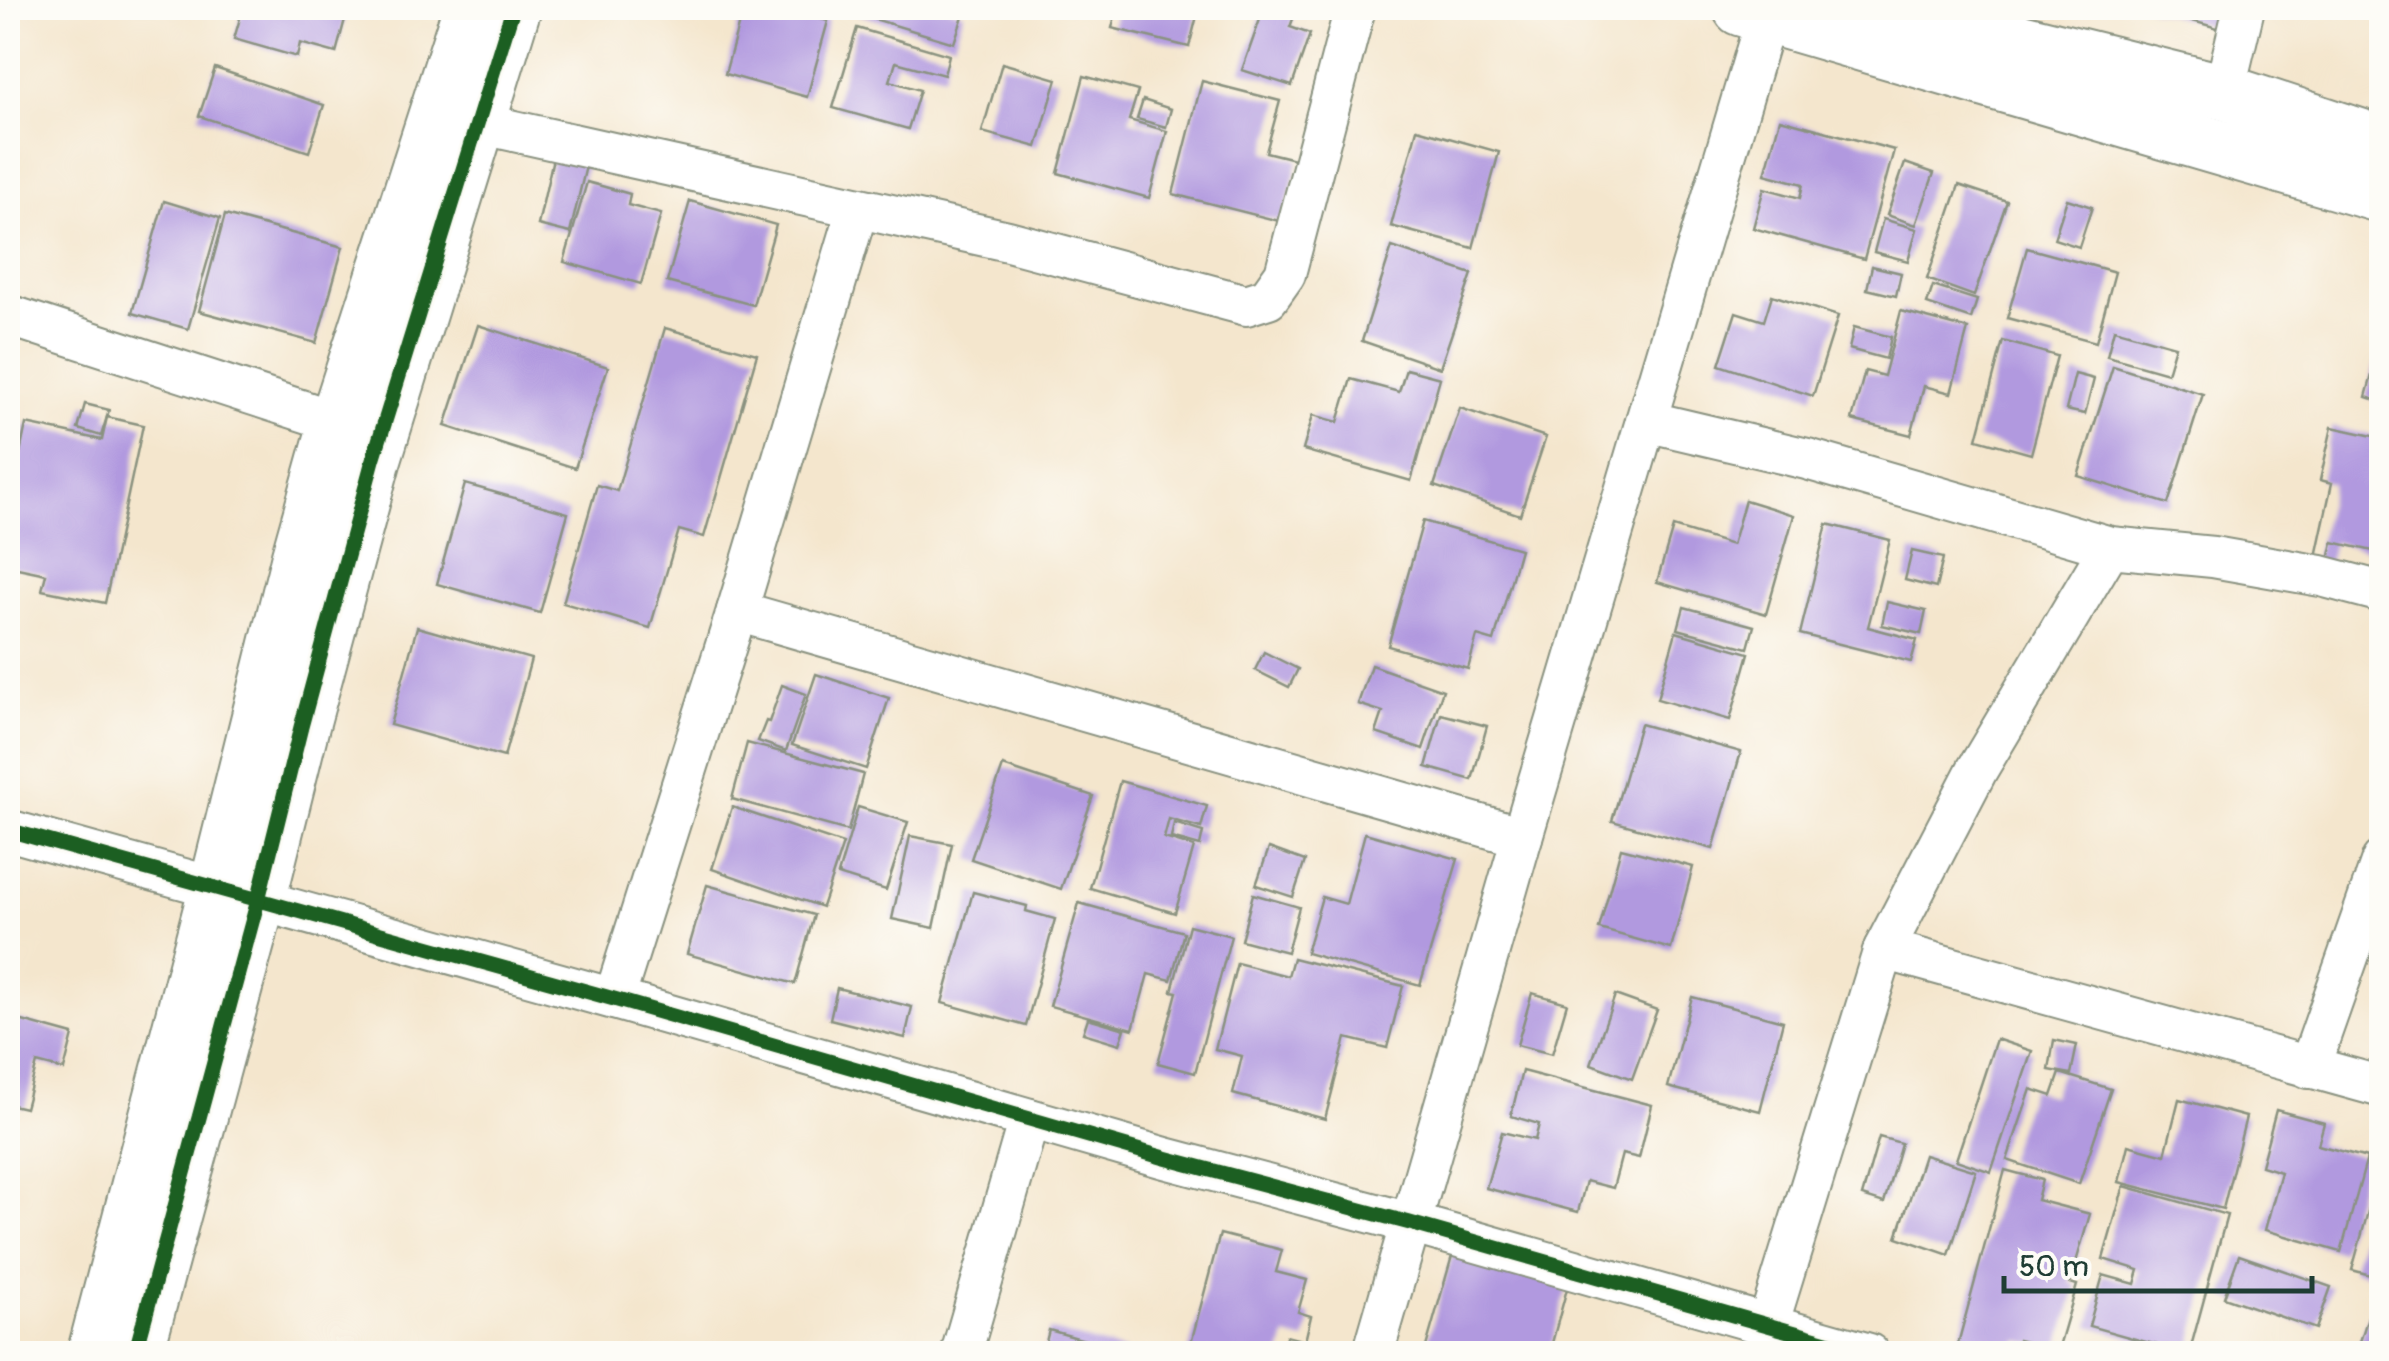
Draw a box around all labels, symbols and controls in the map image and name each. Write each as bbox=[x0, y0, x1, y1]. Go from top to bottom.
scale bar bbox=[2004, 1231, 2312, 1293]
text: 50 m bbox=[2019, 1248, 2089, 1285]

